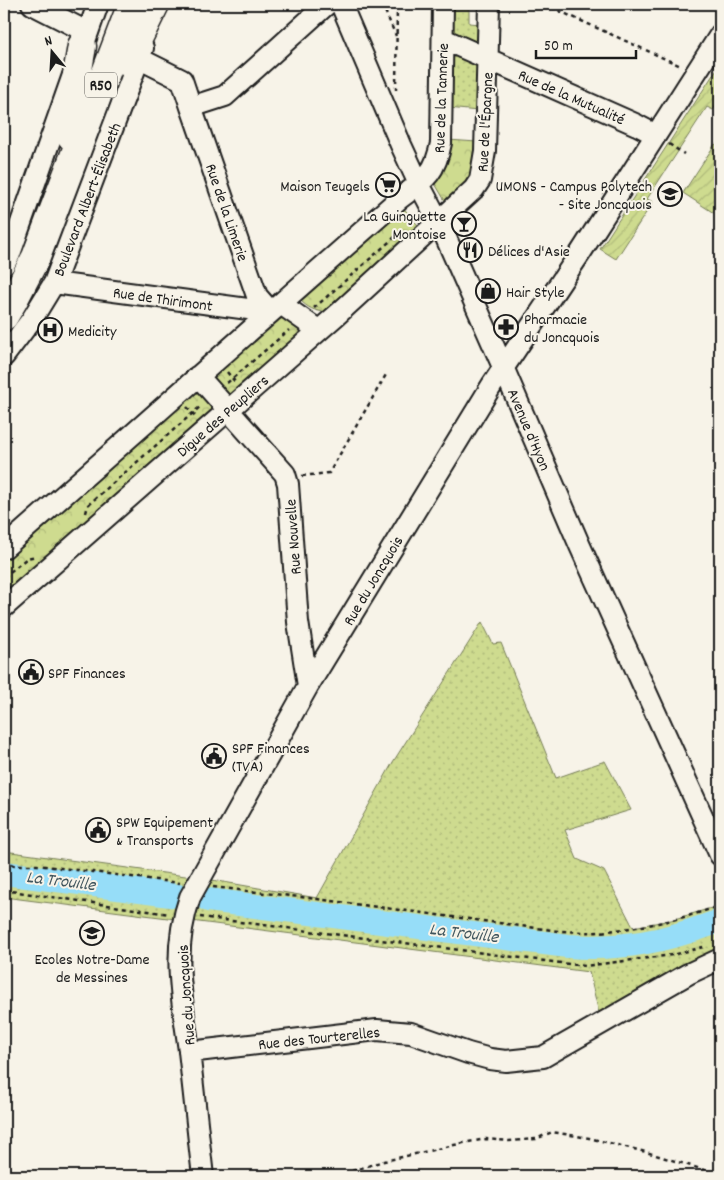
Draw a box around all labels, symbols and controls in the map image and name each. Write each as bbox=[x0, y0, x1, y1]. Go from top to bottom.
north arrow bbox=[28, 28, 78, 78]
scale bar bbox=[536, 28, 636, 60]
text: N bbox=[42, 31, 55, 52]
text: 50 m bbox=[544, 36, 573, 58]
street label: Rue de la Tannerie bbox=[429, 43, 456, 154]
street label: Rue de la Mutualité bbox=[514, 64, 628, 132]
road number: R50 bbox=[85, 72, 117, 98]
street label: Rue de l'Épargne bbox=[472, 72, 501, 173]
street label: Boulevard Albert-Élisabeth bbox=[48, 120, 128, 280]
street label: Rue de la Limerie bbox=[198, 161, 253, 265]
supermarket icon: Maison Teugels bbox=[375, 172, 401, 198]
place label: Maison Teugels bbox=[280, 176, 370, 199]
place label: UMONS - Campus Polytech - Site Joncquois bbox=[496, 176, 652, 217]
school or university icon: UMONS - Campus Polytech - Site Joncquois bbox=[657, 181, 683, 207]
place label: La Guinguette Montoise bbox=[363, 206, 446, 247]
bar icon: La Guinguette Montoise bbox=[451, 211, 477, 237]
restaurant icon: Délices d'Asie bbox=[457, 237, 483, 263]
place label: Délices d'Asie bbox=[488, 241, 570, 264]
shop icon: Hair Style bbox=[475, 278, 501, 304]
street label: Rue de Thirimont bbox=[111, 282, 214, 319]
place label: Hair Style bbox=[506, 282, 565, 305]
place label: Pharmacie du Joncquois bbox=[524, 309, 600, 350]
pharmacy icon: Pharmacie du Joncquois bbox=[493, 314, 519, 340]
hospital icon: Medicity bbox=[37, 317, 63, 343]
place label: Medicity bbox=[68, 321, 117, 344]
street label: Digue des Peupliers bbox=[172, 370, 275, 464]
street label: Avenue d'Hyon bbox=[500, 385, 555, 475]
street label: Rue Nouvelle bbox=[280, 498, 309, 575]
street label: Rue du Joncquois bbox=[338, 532, 410, 631]
public building icon: SPF Finances bbox=[18, 659, 44, 685]
place label: SPF Finances bbox=[48, 663, 126, 686]
place label: SPF Finances (TVA) bbox=[232, 738, 310, 779]
public building icon: SPF Finances (TVA) bbox=[201, 743, 227, 769]
place label: SPW Equipement & Transports bbox=[116, 812, 213, 853]
public building icon: SPW Equipement & Transports bbox=[85, 817, 111, 843]
water label: La Trouille bbox=[25, 866, 98, 899]
water label: La Trouille bbox=[428, 918, 501, 951]
school or university icon: Ecoles Notre-Dame de Messines bbox=[79, 920, 105, 946]
street label: Rue du Joncquois bbox=[172, 943, 202, 1046]
place label: Ecoles Notre-Dame de Messines bbox=[34, 949, 150, 990]
street label: Rue des Tourterelles bbox=[257, 1022, 382, 1057]

